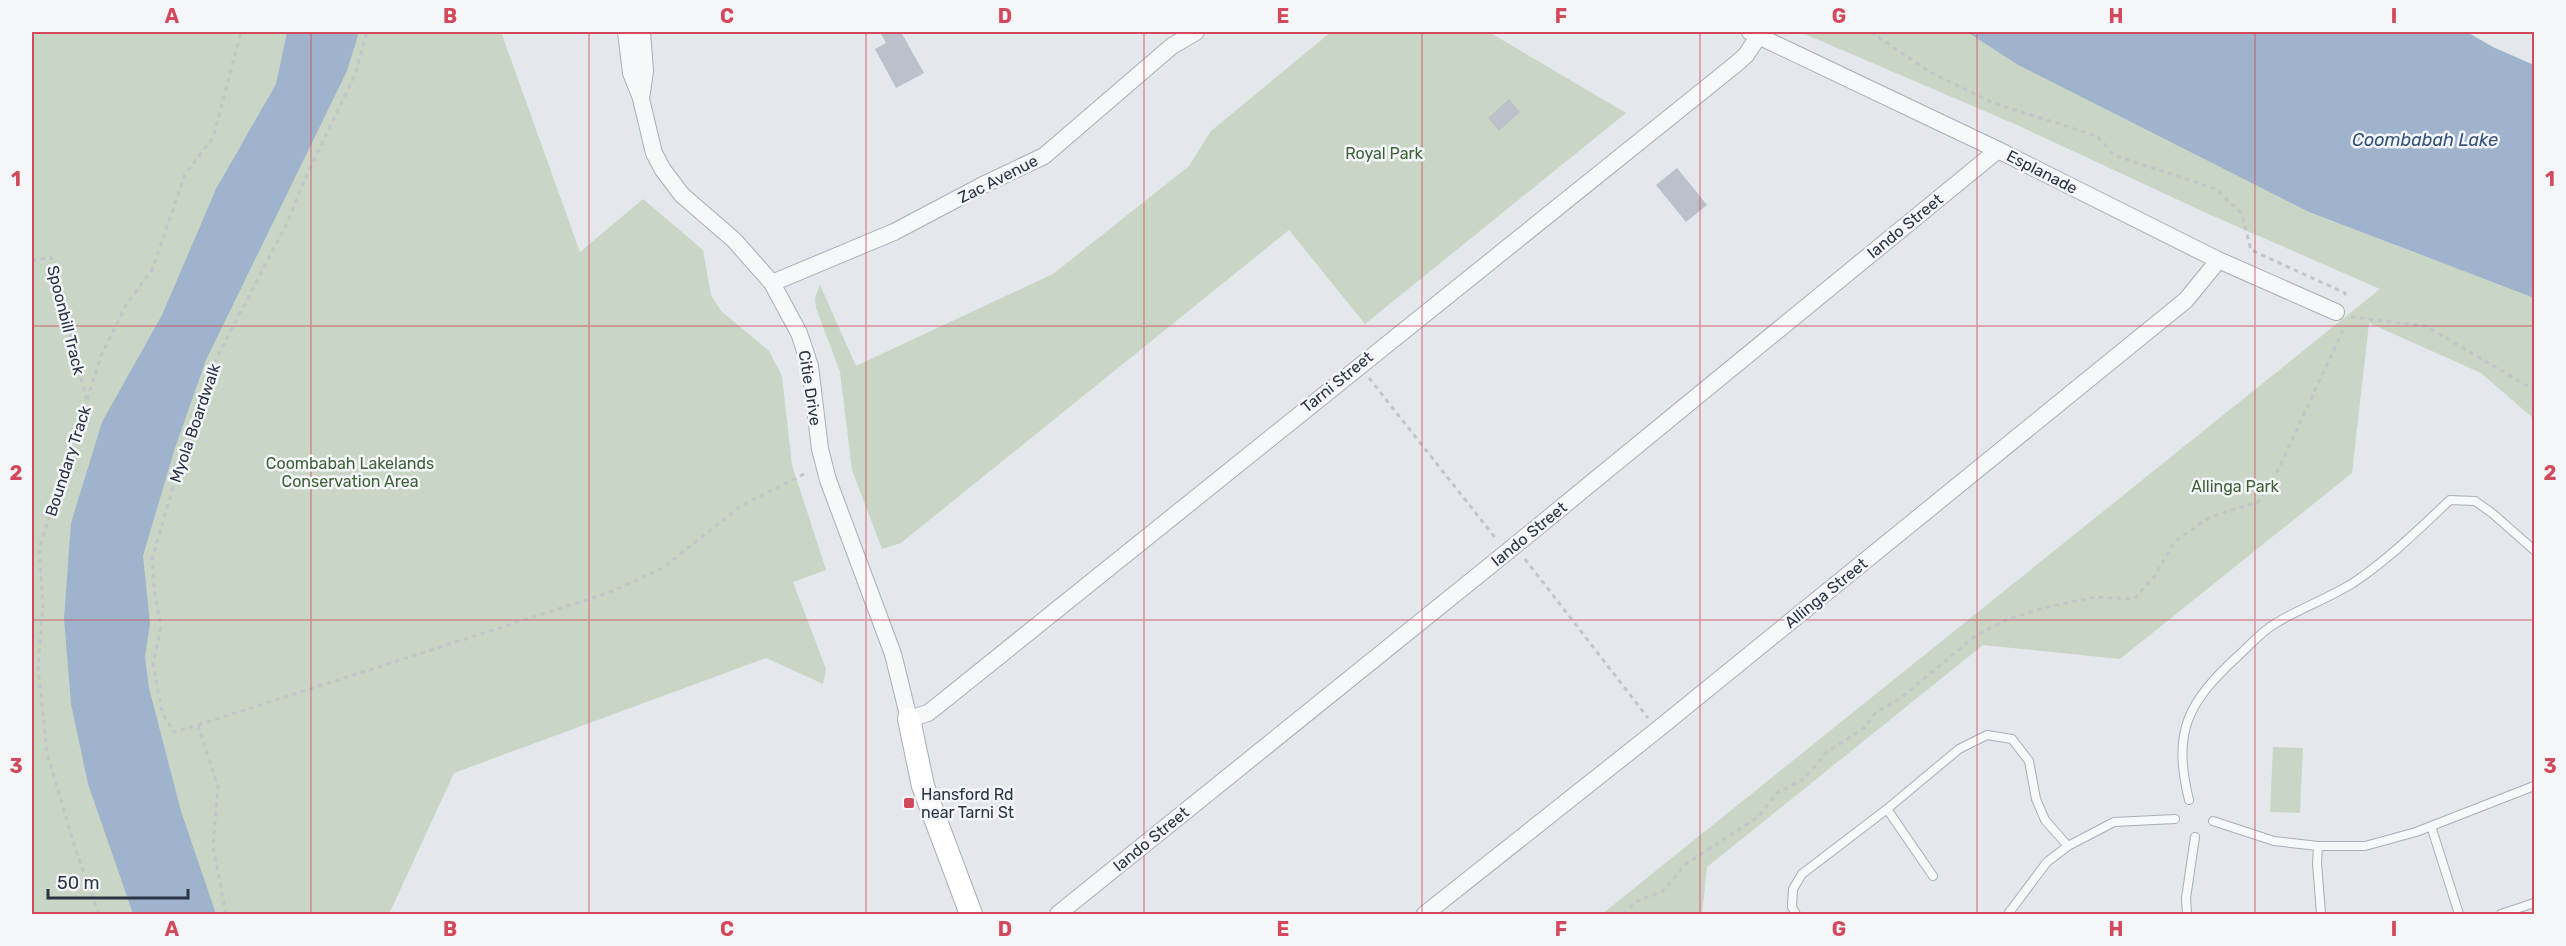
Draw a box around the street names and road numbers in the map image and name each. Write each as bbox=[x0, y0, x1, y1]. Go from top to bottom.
street label: Esplanade bbox=[2003, 146, 2081, 198]
street label: Zac Avenue bbox=[955, 151, 1041, 207]
street label: Iando Street bbox=[1863, 190, 1947, 262]
street label: Spoonbill Track bbox=[43, 263, 89, 377]
street label: Tarni Street bbox=[1297, 347, 1377, 417]
street label: Citie Drive bbox=[795, 349, 825, 427]
street label: Myola Boardwalk bbox=[166, 360, 225, 485]
street label: Boundary Track bbox=[41, 402, 95, 519]
street label: Iando Street bbox=[1487, 498, 1571, 570]
street label: Allinga Street bbox=[1781, 554, 1871, 632]
street label: Iando Street bbox=[1109, 803, 1193, 875]

